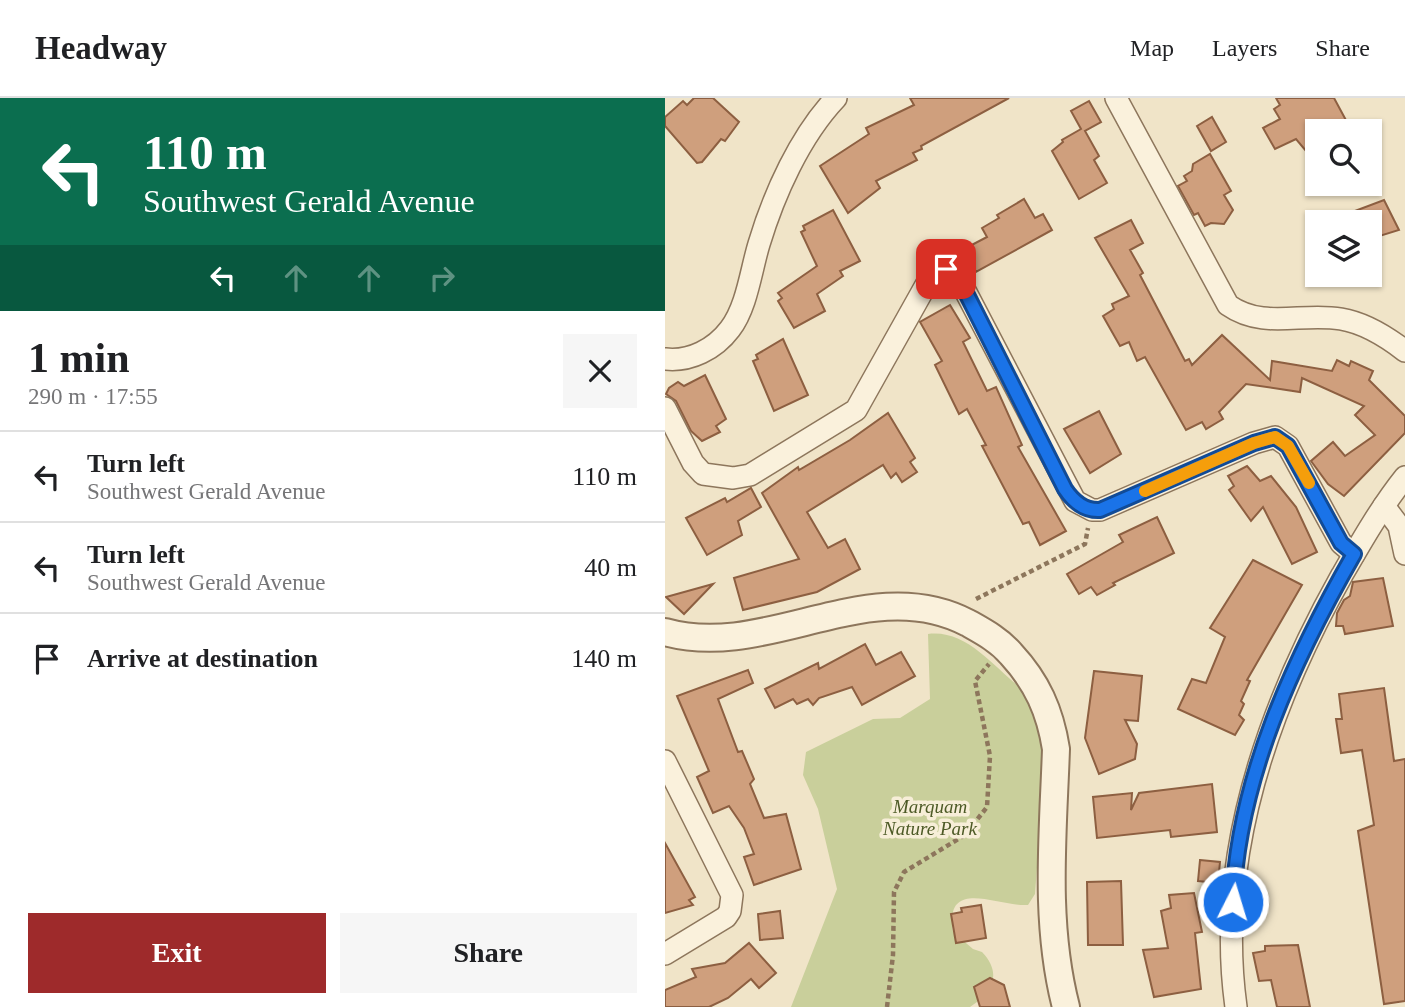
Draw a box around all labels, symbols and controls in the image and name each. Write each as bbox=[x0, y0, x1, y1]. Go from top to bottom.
text: Headway bbox=[35, 30, 167, 66]
text: Map bbox=[1130, 35, 1174, 61]
text: Layers bbox=[1212, 35, 1277, 61]
text: Share bbox=[1315, 35, 1370, 61]
map controls bbox=[1305, 119, 1382, 287]
button: search bbox=[1305, 119, 1382, 196]
text: 110 m bbox=[143, 125, 267, 180]
icon: left bbox=[28, 126, 119, 217]
text: Southwest Gerald Avenue bbox=[143, 183, 475, 219]
button: layers bbox=[1305, 210, 1382, 287]
pin bbox=[916, 239, 976, 299]
icon: arrive bbox=[927, 250, 965, 288]
icon: left bbox=[204, 259, 242, 297]
icon: ahead bbox=[277, 259, 315, 297]
icon: ahead bbox=[350, 259, 388, 297]
icon: right bbox=[423, 259, 461, 297]
button: close bbox=[563, 334, 637, 408]
text: 1 min bbox=[28, 335, 130, 381]
text: 290 m · 17:55 bbox=[28, 384, 158, 409]
text: Turn left bbox=[87, 449, 185, 478]
icon: left bbox=[28, 458, 66, 496]
text: 110 m bbox=[572, 462, 637, 491]
text: Southwest Gerald Avenue bbox=[87, 479, 325, 504]
text: Turn left bbox=[87, 540, 185, 569]
icon: left bbox=[28, 549, 66, 587]
text: 40 m bbox=[584, 553, 637, 582]
text: Southwest Gerald Avenue bbox=[87, 570, 325, 595]
icon: arrive bbox=[28, 640, 66, 678]
text: Arrive at destination bbox=[87, 644, 318, 673]
text: 140 m bbox=[571, 644, 637, 673]
park label: Marquam Nature Park bbox=[882, 796, 977, 839]
position arrow bbox=[1196, 865, 1270, 939]
button: Exit bbox=[28, 913, 326, 993]
button: Share bbox=[340, 913, 637, 993]

